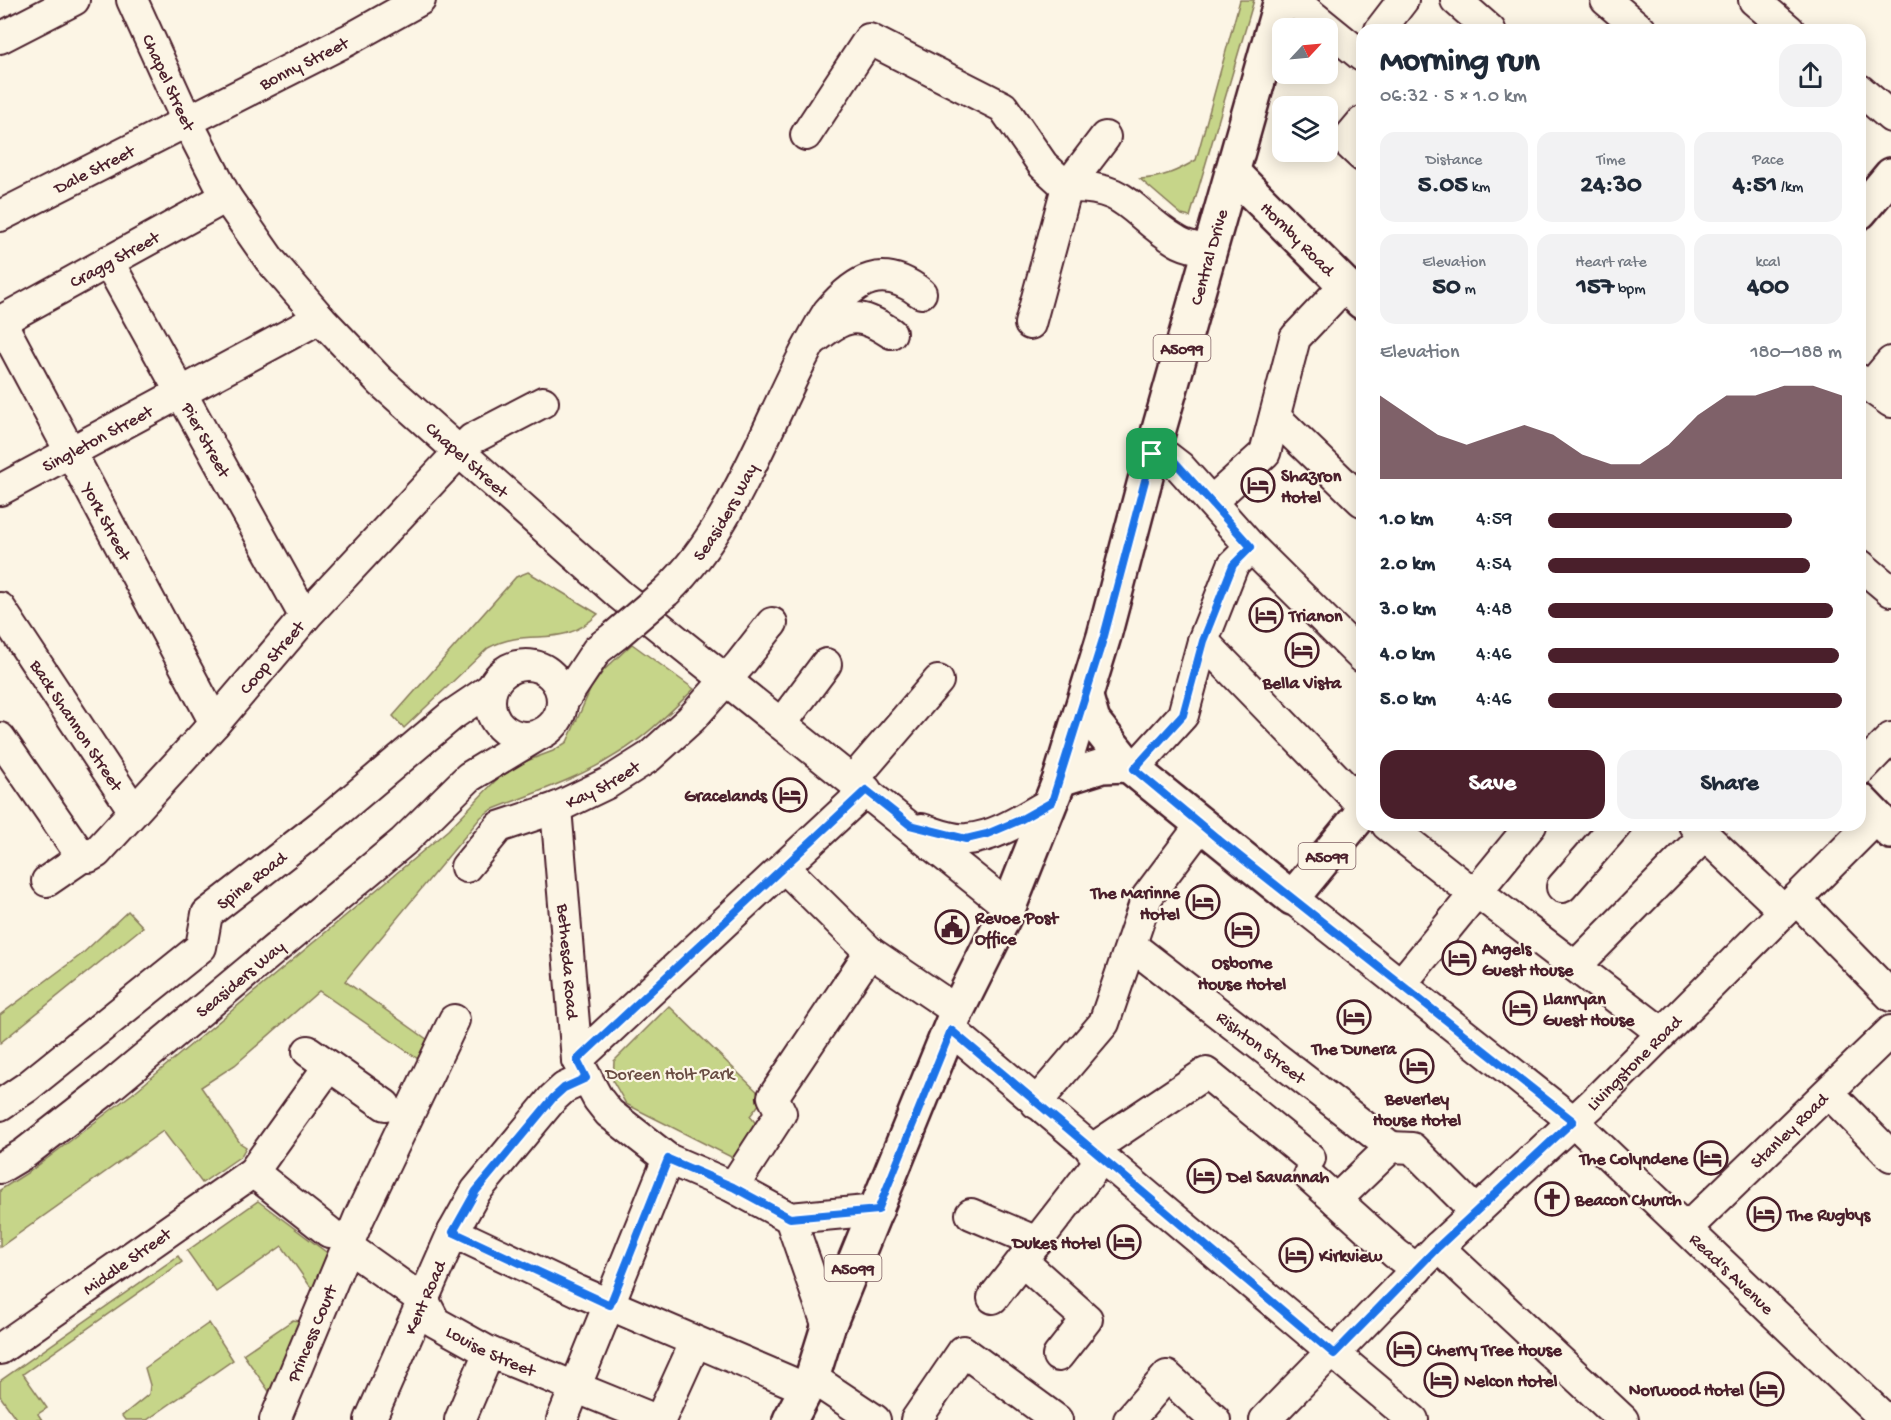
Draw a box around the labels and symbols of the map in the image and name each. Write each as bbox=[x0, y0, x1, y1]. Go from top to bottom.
north arrow bbox=[1272, 18, 1338, 84]
street label: Chapel Street bbox=[136, 31, 199, 136]
street label: Bonny Street bbox=[256, 33, 354, 96]
street label: Dale Street bbox=[50, 141, 140, 200]
street label: Hornby Road bbox=[1255, 198, 1339, 282]
street label: Central Drive bbox=[1187, 206, 1234, 308]
street label: Cragg Street bbox=[67, 227, 165, 294]
road number: A5099 bbox=[1154, 335, 1210, 361]
street label: Pier Street bbox=[175, 399, 234, 483]
street label: Singleton Street bbox=[39, 401, 158, 478]
street label: Chapel Street bbox=[420, 419, 513, 504]
pin bbox=[1126, 428, 1177, 479]
street label: Seasiders Way bbox=[690, 460, 763, 566]
hotel icon: Shazron Hotel bbox=[1240, 467, 1276, 503]
place label: Shazron Hotel bbox=[1281, 467, 1342, 509]
street label: York Street bbox=[75, 478, 135, 566]
hotel icon: Trianon bbox=[1248, 597, 1284, 633]
place label: Trianon bbox=[1287, 607, 1343, 628]
street label: Coop Street bbox=[236, 616, 311, 699]
hotel icon: Bella Vista bbox=[1284, 632, 1320, 668]
street label: Back Shannon Street bbox=[24, 656, 127, 797]
place label: Bella Vista bbox=[1262, 674, 1342, 695]
street label: Kay Street bbox=[563, 757, 646, 815]
hotel icon: Gracelands bbox=[772, 777, 808, 813]
place label: Gracelands bbox=[684, 787, 768, 808]
road number: A5099 bbox=[1298, 843, 1356, 869]
street label: Spine Road bbox=[213, 847, 293, 915]
place label: The Marinne Hotel bbox=[1089, 884, 1181, 926]
hotel icon: The Marinne Hotel bbox=[1185, 884, 1221, 920]
street label: Bethesda Road bbox=[551, 902, 582, 1022]
public building icon: Revoe Post Office bbox=[934, 909, 970, 945]
place label: Revoe Post Office bbox=[974, 909, 1059, 951]
hotel icon: Osborne House Hotel bbox=[1224, 912, 1260, 948]
street label: Seasiders Way bbox=[193, 937, 290, 1023]
hotel icon: Angels Guest House bbox=[1441, 940, 1477, 976]
place label: Angels Guest House bbox=[1481, 940, 1574, 982]
place label: Osborne House Hotel bbox=[1198, 954, 1286, 996]
hotel icon: Llanryan Guest House bbox=[1502, 990, 1538, 1026]
place label: Llanryan Guest House bbox=[1543, 990, 1635, 1032]
hotel icon: The Dunera bbox=[1336, 999, 1372, 1035]
street label: Rishton Street bbox=[1211, 1007, 1310, 1091]
street label: Livingstone Road bbox=[1583, 1011, 1688, 1116]
place label: The Dunera bbox=[1310, 1040, 1397, 1061]
hotel icon: Beverley House Hotel bbox=[1399, 1048, 1435, 1084]
park label: Doreen Holt Park bbox=[605, 1065, 736, 1086]
street label: Stanley Road bbox=[1747, 1089, 1834, 1174]
place label: Beverley House Hotel bbox=[1373, 1090, 1461, 1132]
hotel icon: The Colyndene bbox=[1693, 1140, 1729, 1176]
place label: The Colyndene bbox=[1578, 1150, 1689, 1171]
hotel icon: Del Savannah bbox=[1186, 1158, 1222, 1194]
place label: Del Savannah bbox=[1225, 1168, 1330, 1189]
church icon: Beacon Church bbox=[1534, 1181, 1570, 1217]
place label: Beacon Church bbox=[1574, 1191, 1682, 1212]
hotel icon: The Rugbys bbox=[1746, 1196, 1782, 1232]
place label: The Rugbys bbox=[1785, 1206, 1872, 1227]
street label: Middle Street bbox=[79, 1224, 177, 1301]
hotel icon: Dukes Hotel bbox=[1106, 1224, 1142, 1260]
street label: Read's Avenue bbox=[1684, 1230, 1778, 1321]
place label: Dukes Hotel bbox=[1010, 1234, 1101, 1255]
hotel icon: Kirkview bbox=[1278, 1237, 1314, 1273]
place label: Kirkview bbox=[1318, 1247, 1383, 1268]
road number: A5099 bbox=[824, 1255, 882, 1281]
street label: Kent Road bbox=[401, 1257, 452, 1339]
street label: Princess Court bbox=[284, 1281, 344, 1387]
street label: Louise Street bbox=[442, 1322, 539, 1383]
hotel icon: Cherry Tree House bbox=[1386, 1331, 1422, 1367]
place label: Cherry Tree House bbox=[1426, 1341, 1562, 1362]
hotel icon: Nelcon Hotel bbox=[1423, 1362, 1459, 1398]
hotel icon: Norwood Hotel bbox=[1749, 1371, 1785, 1407]
place label: Nelcon Hotel bbox=[1464, 1372, 1558, 1393]
place label: Norwood Hotel bbox=[1629, 1381, 1744, 1402]

